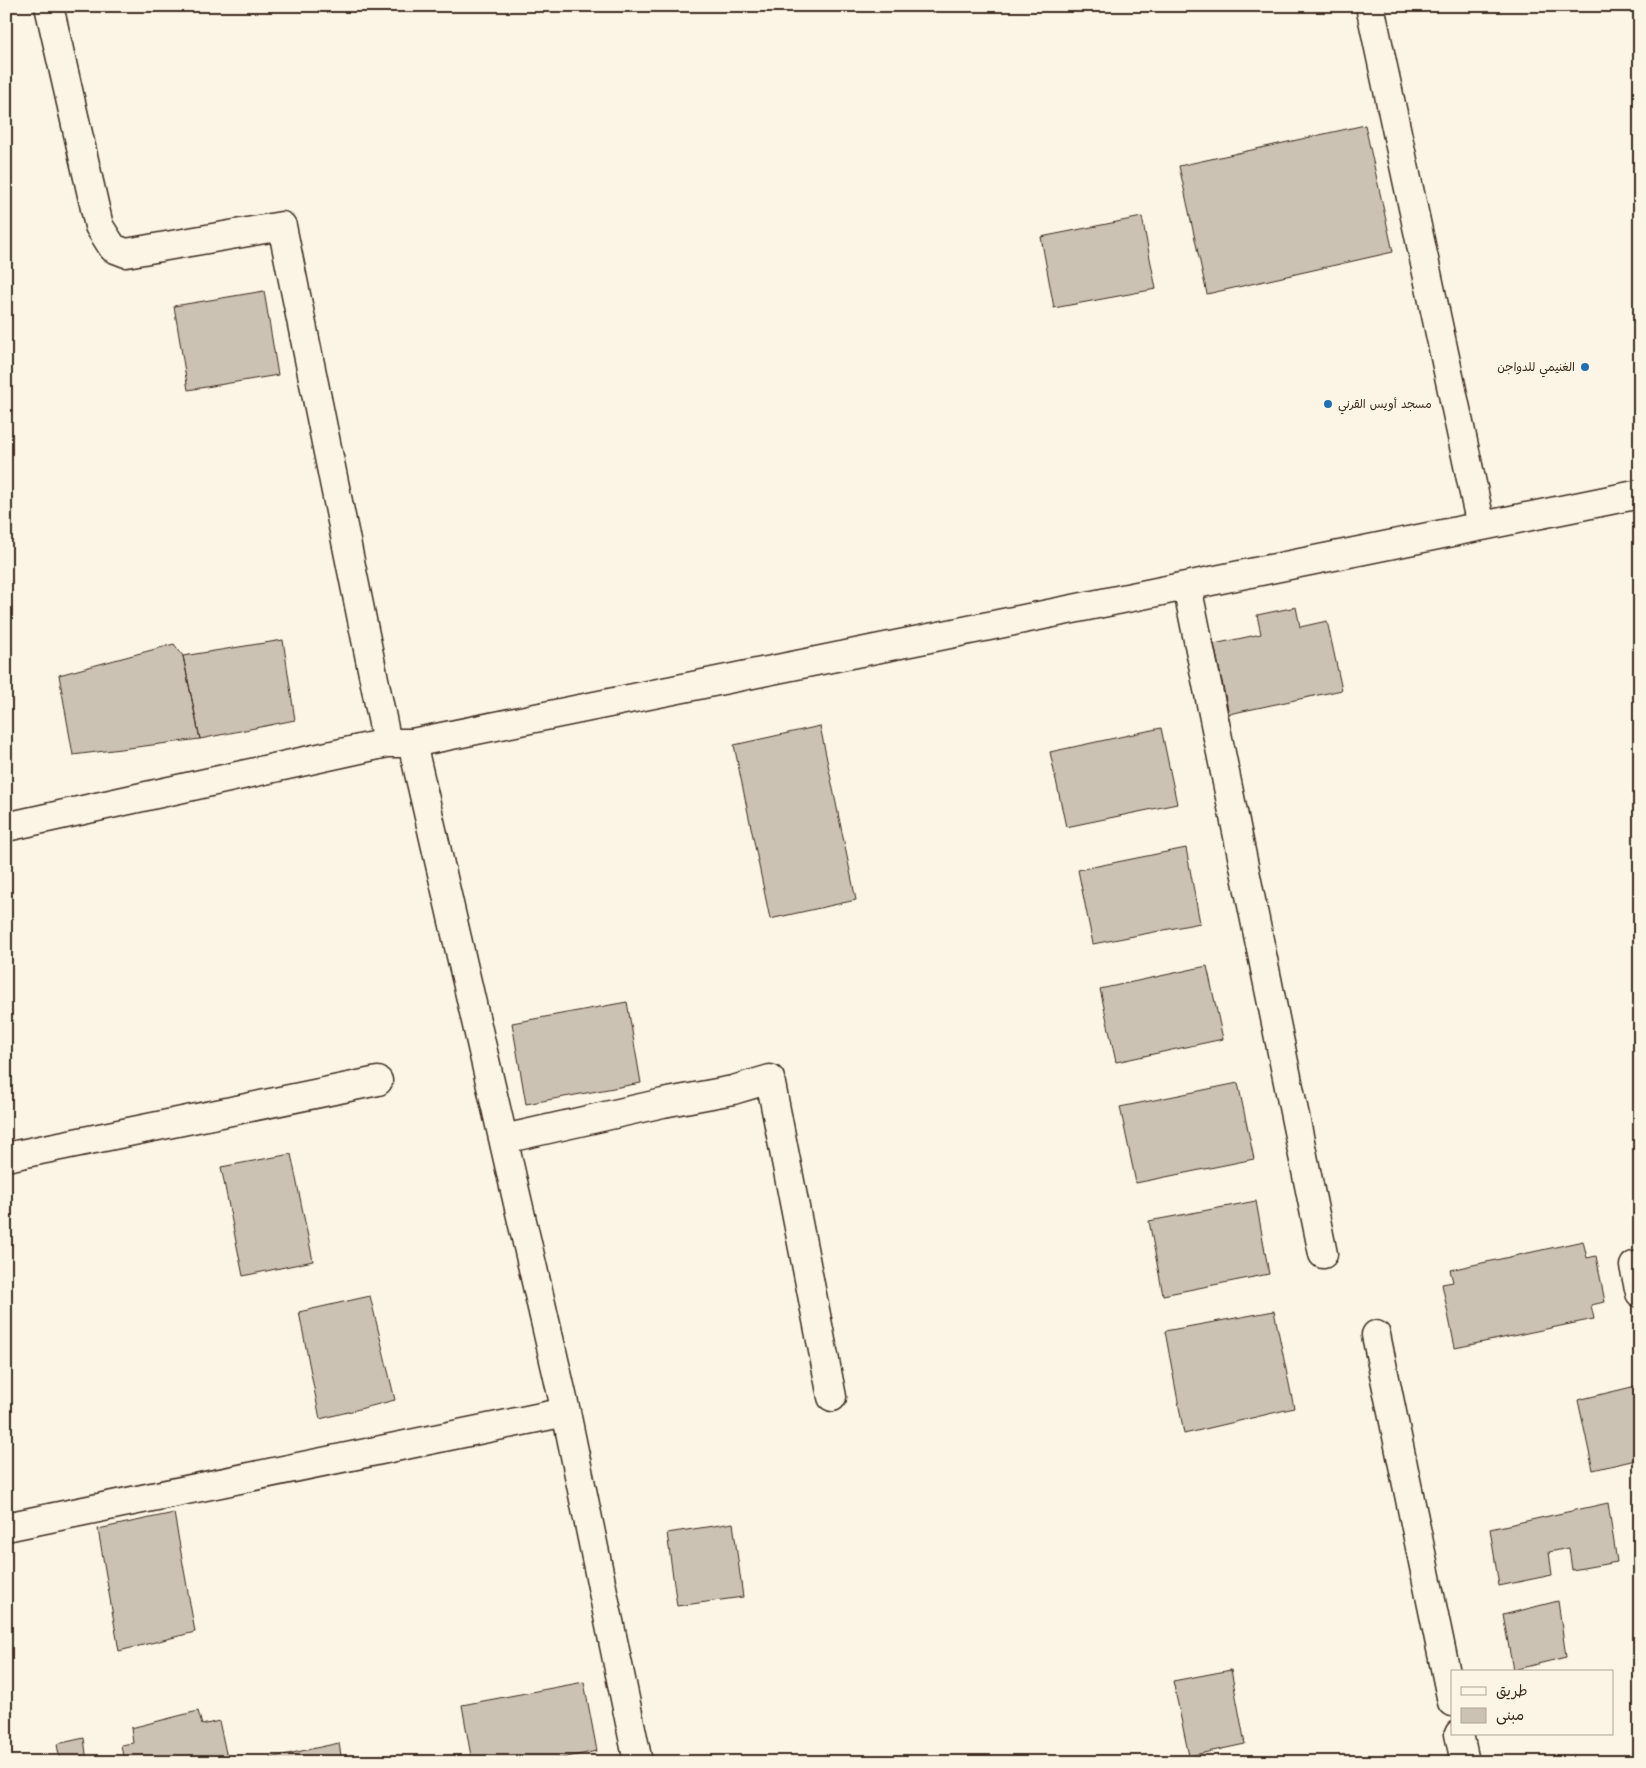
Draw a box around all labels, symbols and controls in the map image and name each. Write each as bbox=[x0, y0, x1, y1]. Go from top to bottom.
place label: الغنيمي للدواجن bbox=[1497, 359, 1575, 378]
marker: الغنيمي للدواجن bbox=[1579, 361, 1591, 373]
place label: مسجد أويس القرني bbox=[1338, 396, 1432, 415]
marker: مسجد أويس القرني bbox=[1322, 398, 1334, 410]
legend bbox=[1451, 1670, 1614, 1736]
text: طريق bbox=[1496, 1681, 1528, 1701]
text: مبنى bbox=[1496, 1705, 1524, 1725]

